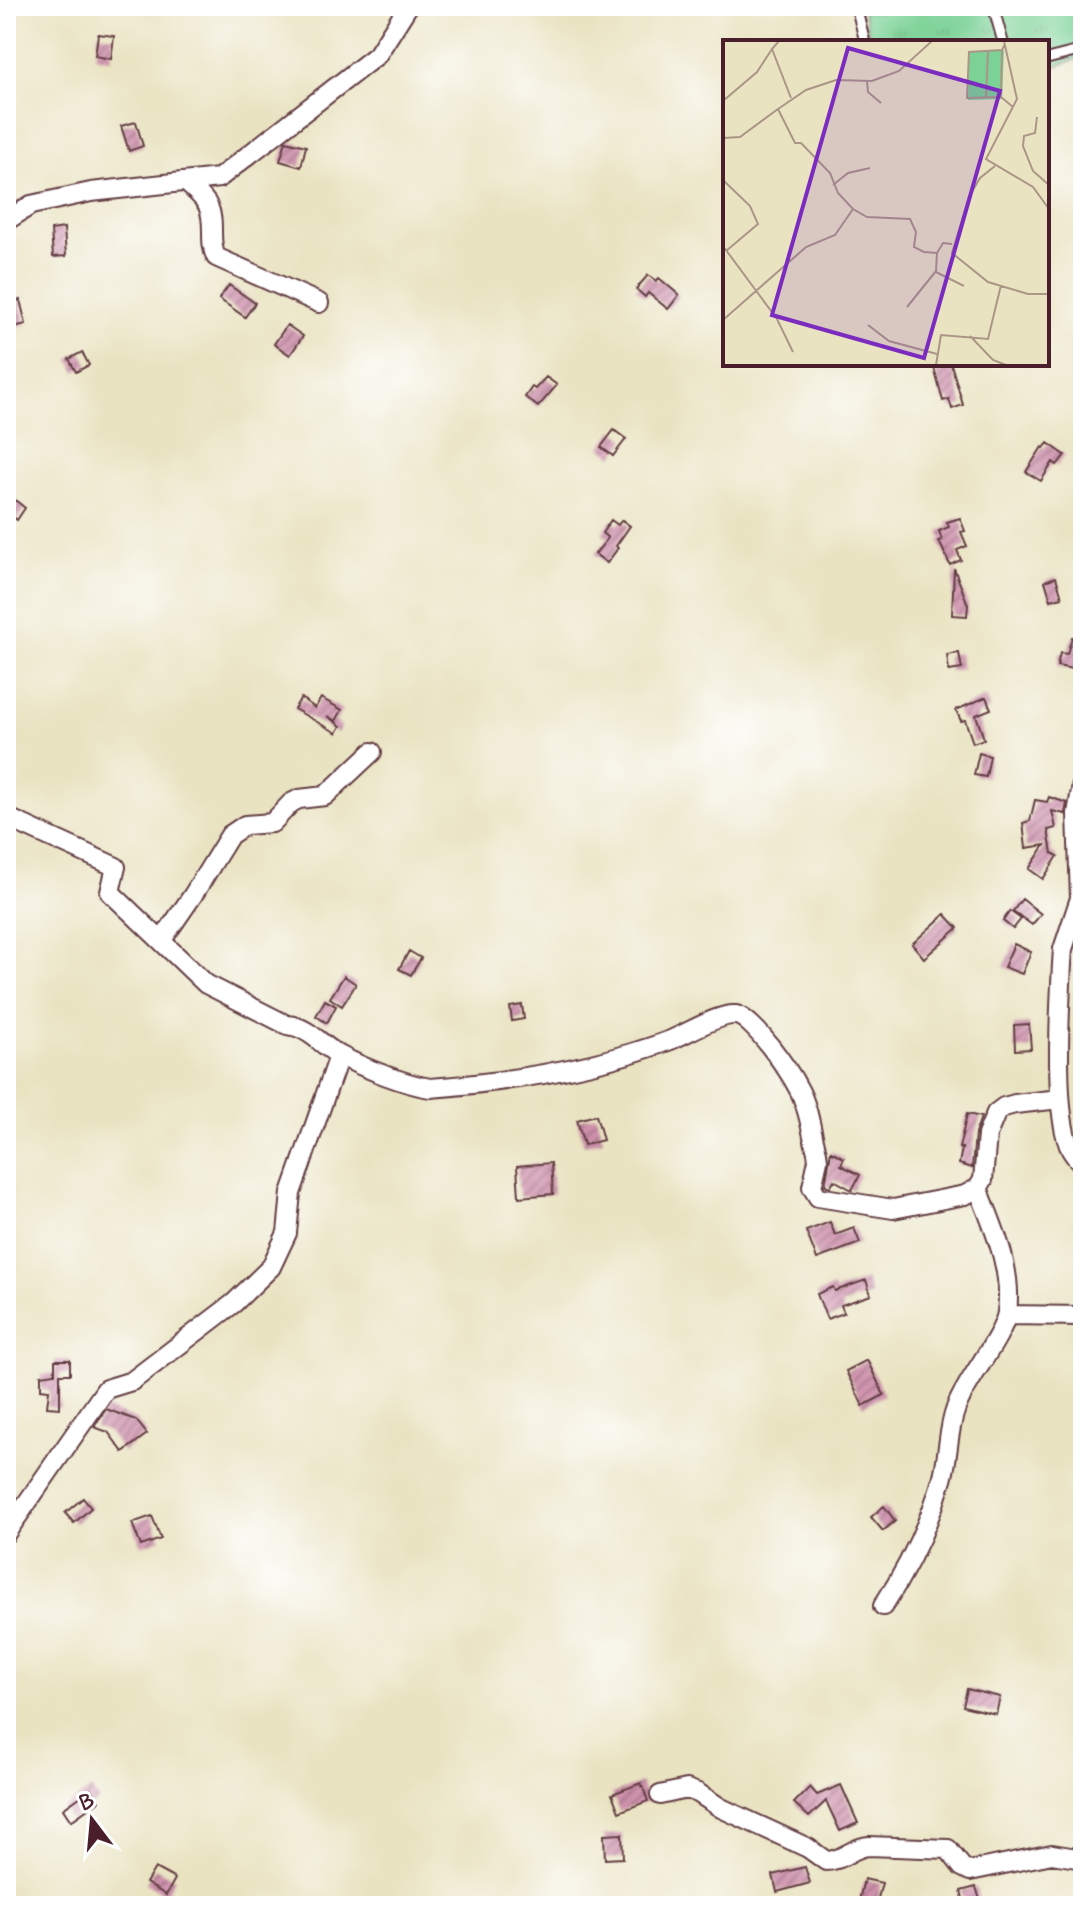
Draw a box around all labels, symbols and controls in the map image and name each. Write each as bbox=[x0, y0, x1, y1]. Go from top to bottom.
inset map bbox=[723, 40, 1049, 366]
north arrow bbox=[52, 1780, 132, 1860]
text: B bbox=[76, 1787, 98, 1818]

